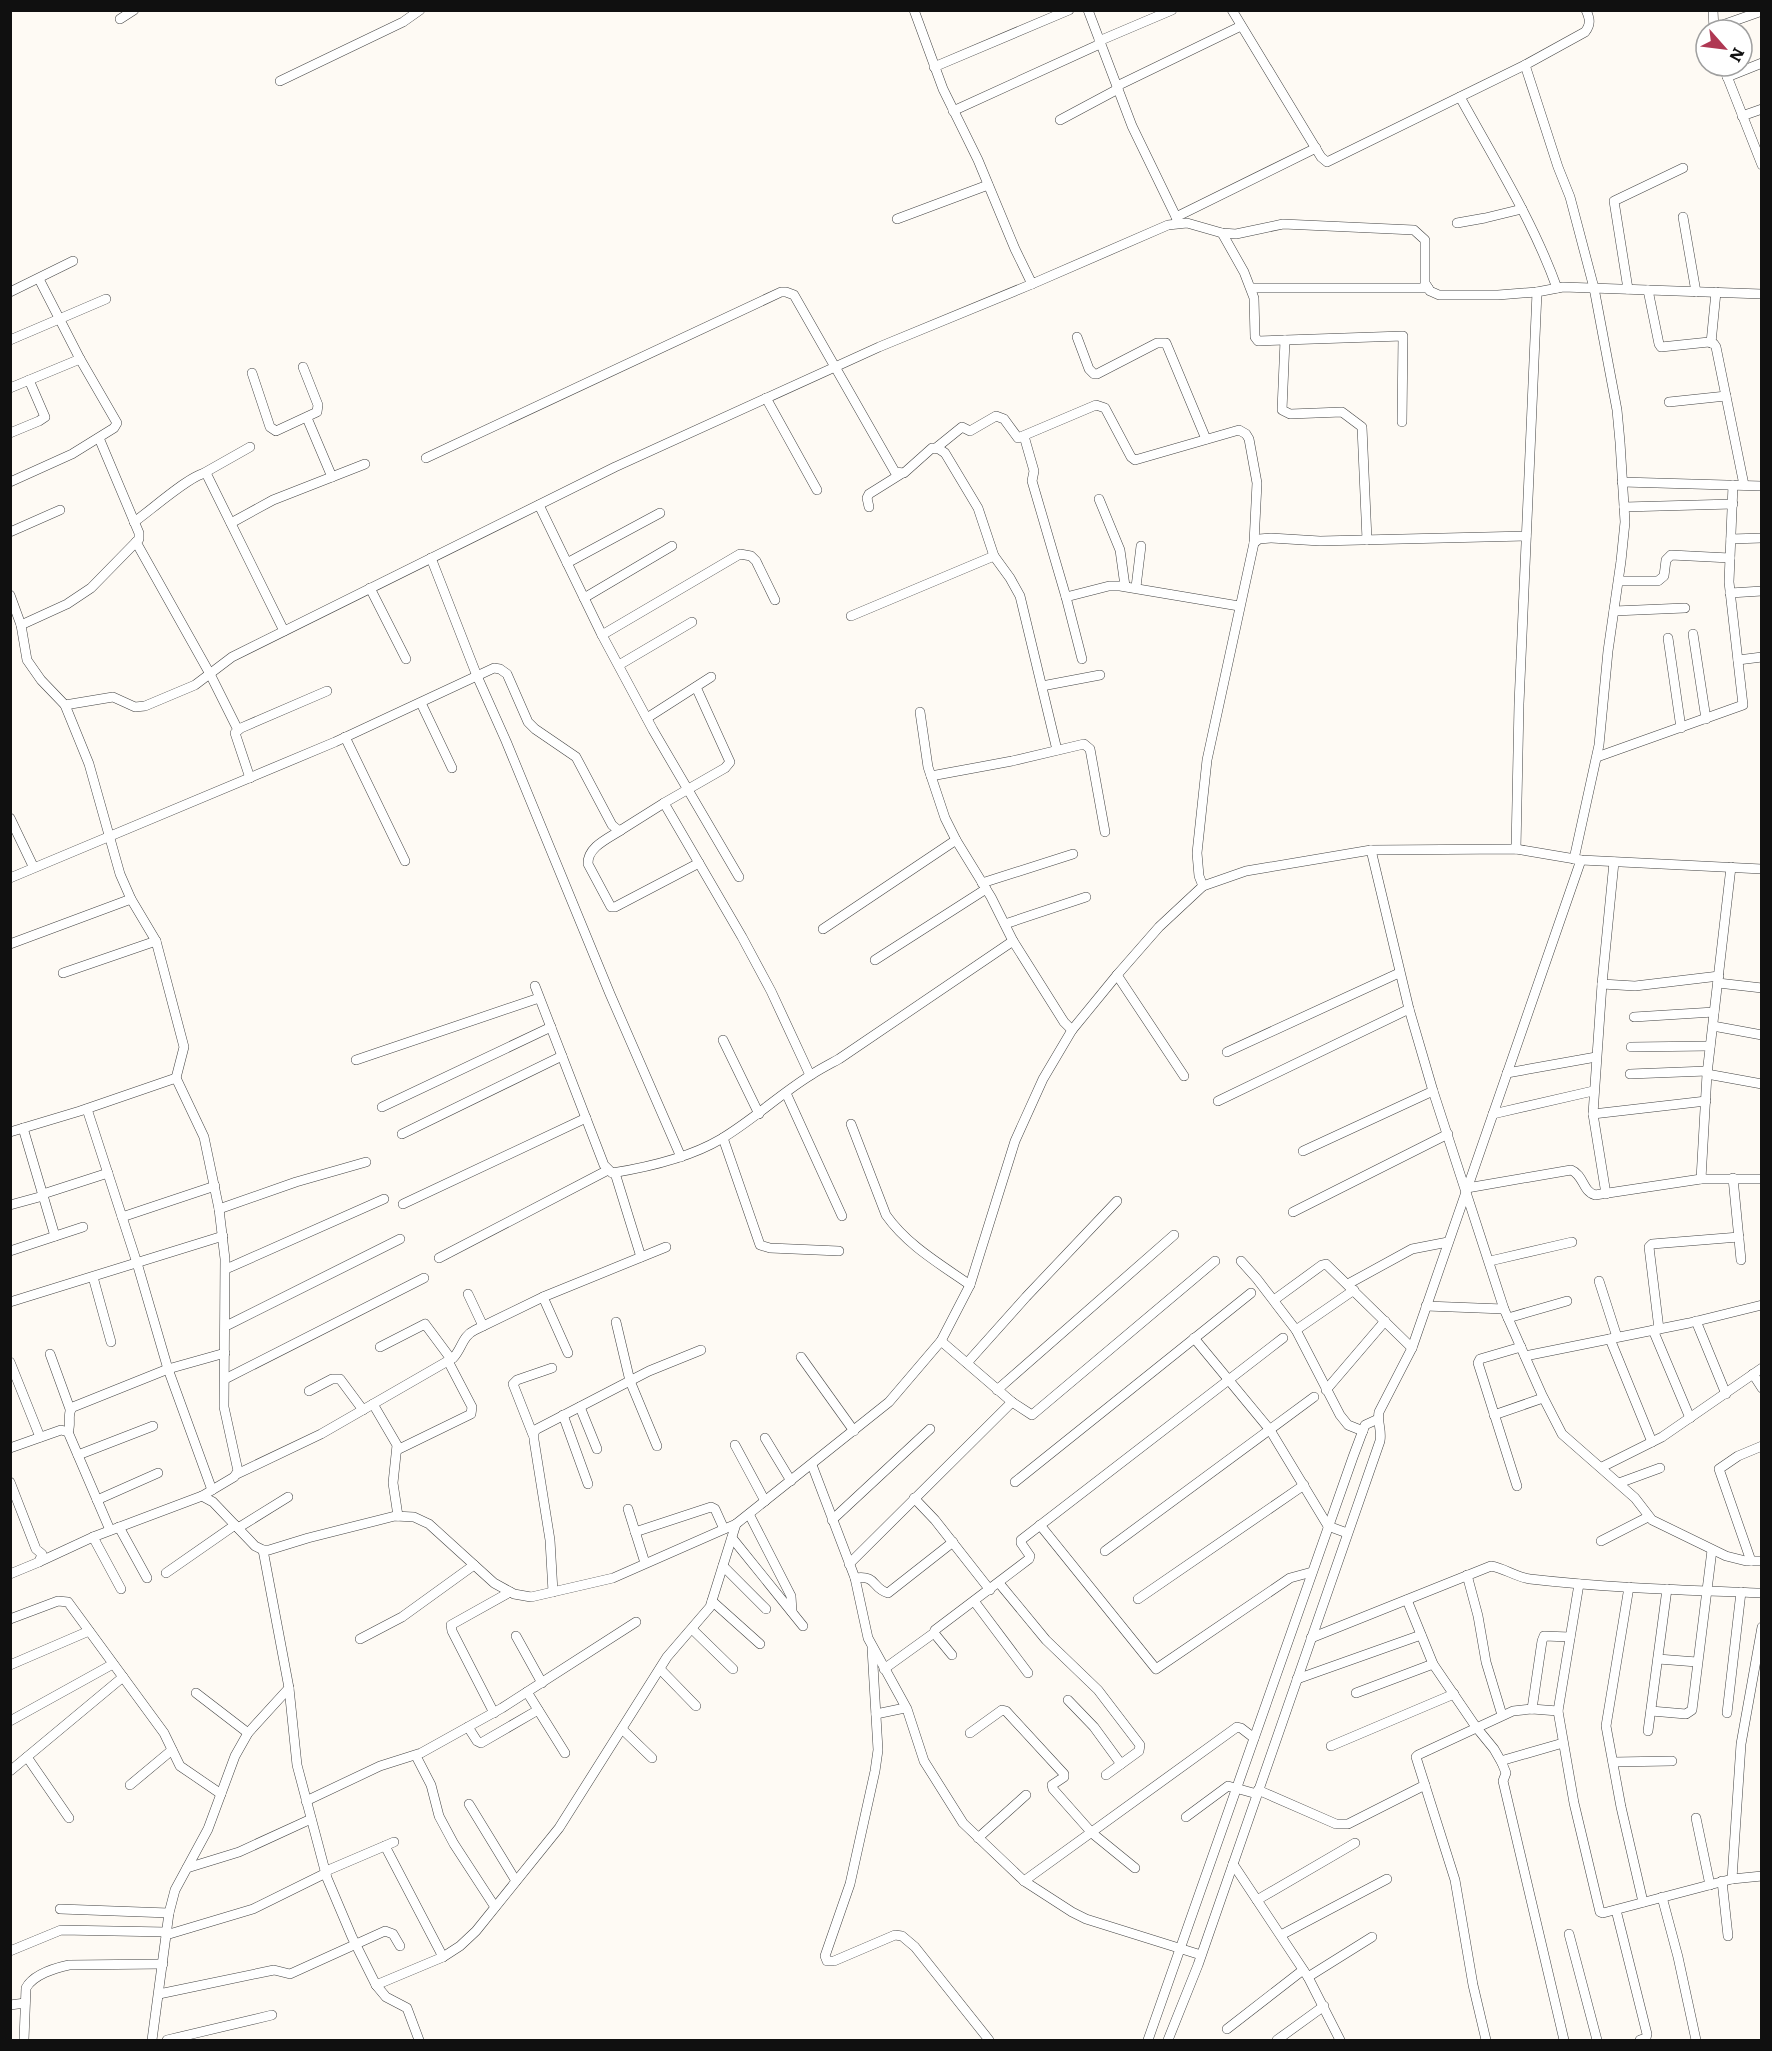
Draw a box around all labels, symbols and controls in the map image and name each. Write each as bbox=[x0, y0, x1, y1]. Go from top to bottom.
north arrow bbox=[1694, 18, 1754, 78]
text: N bbox=[1724, 44, 1752, 67]

